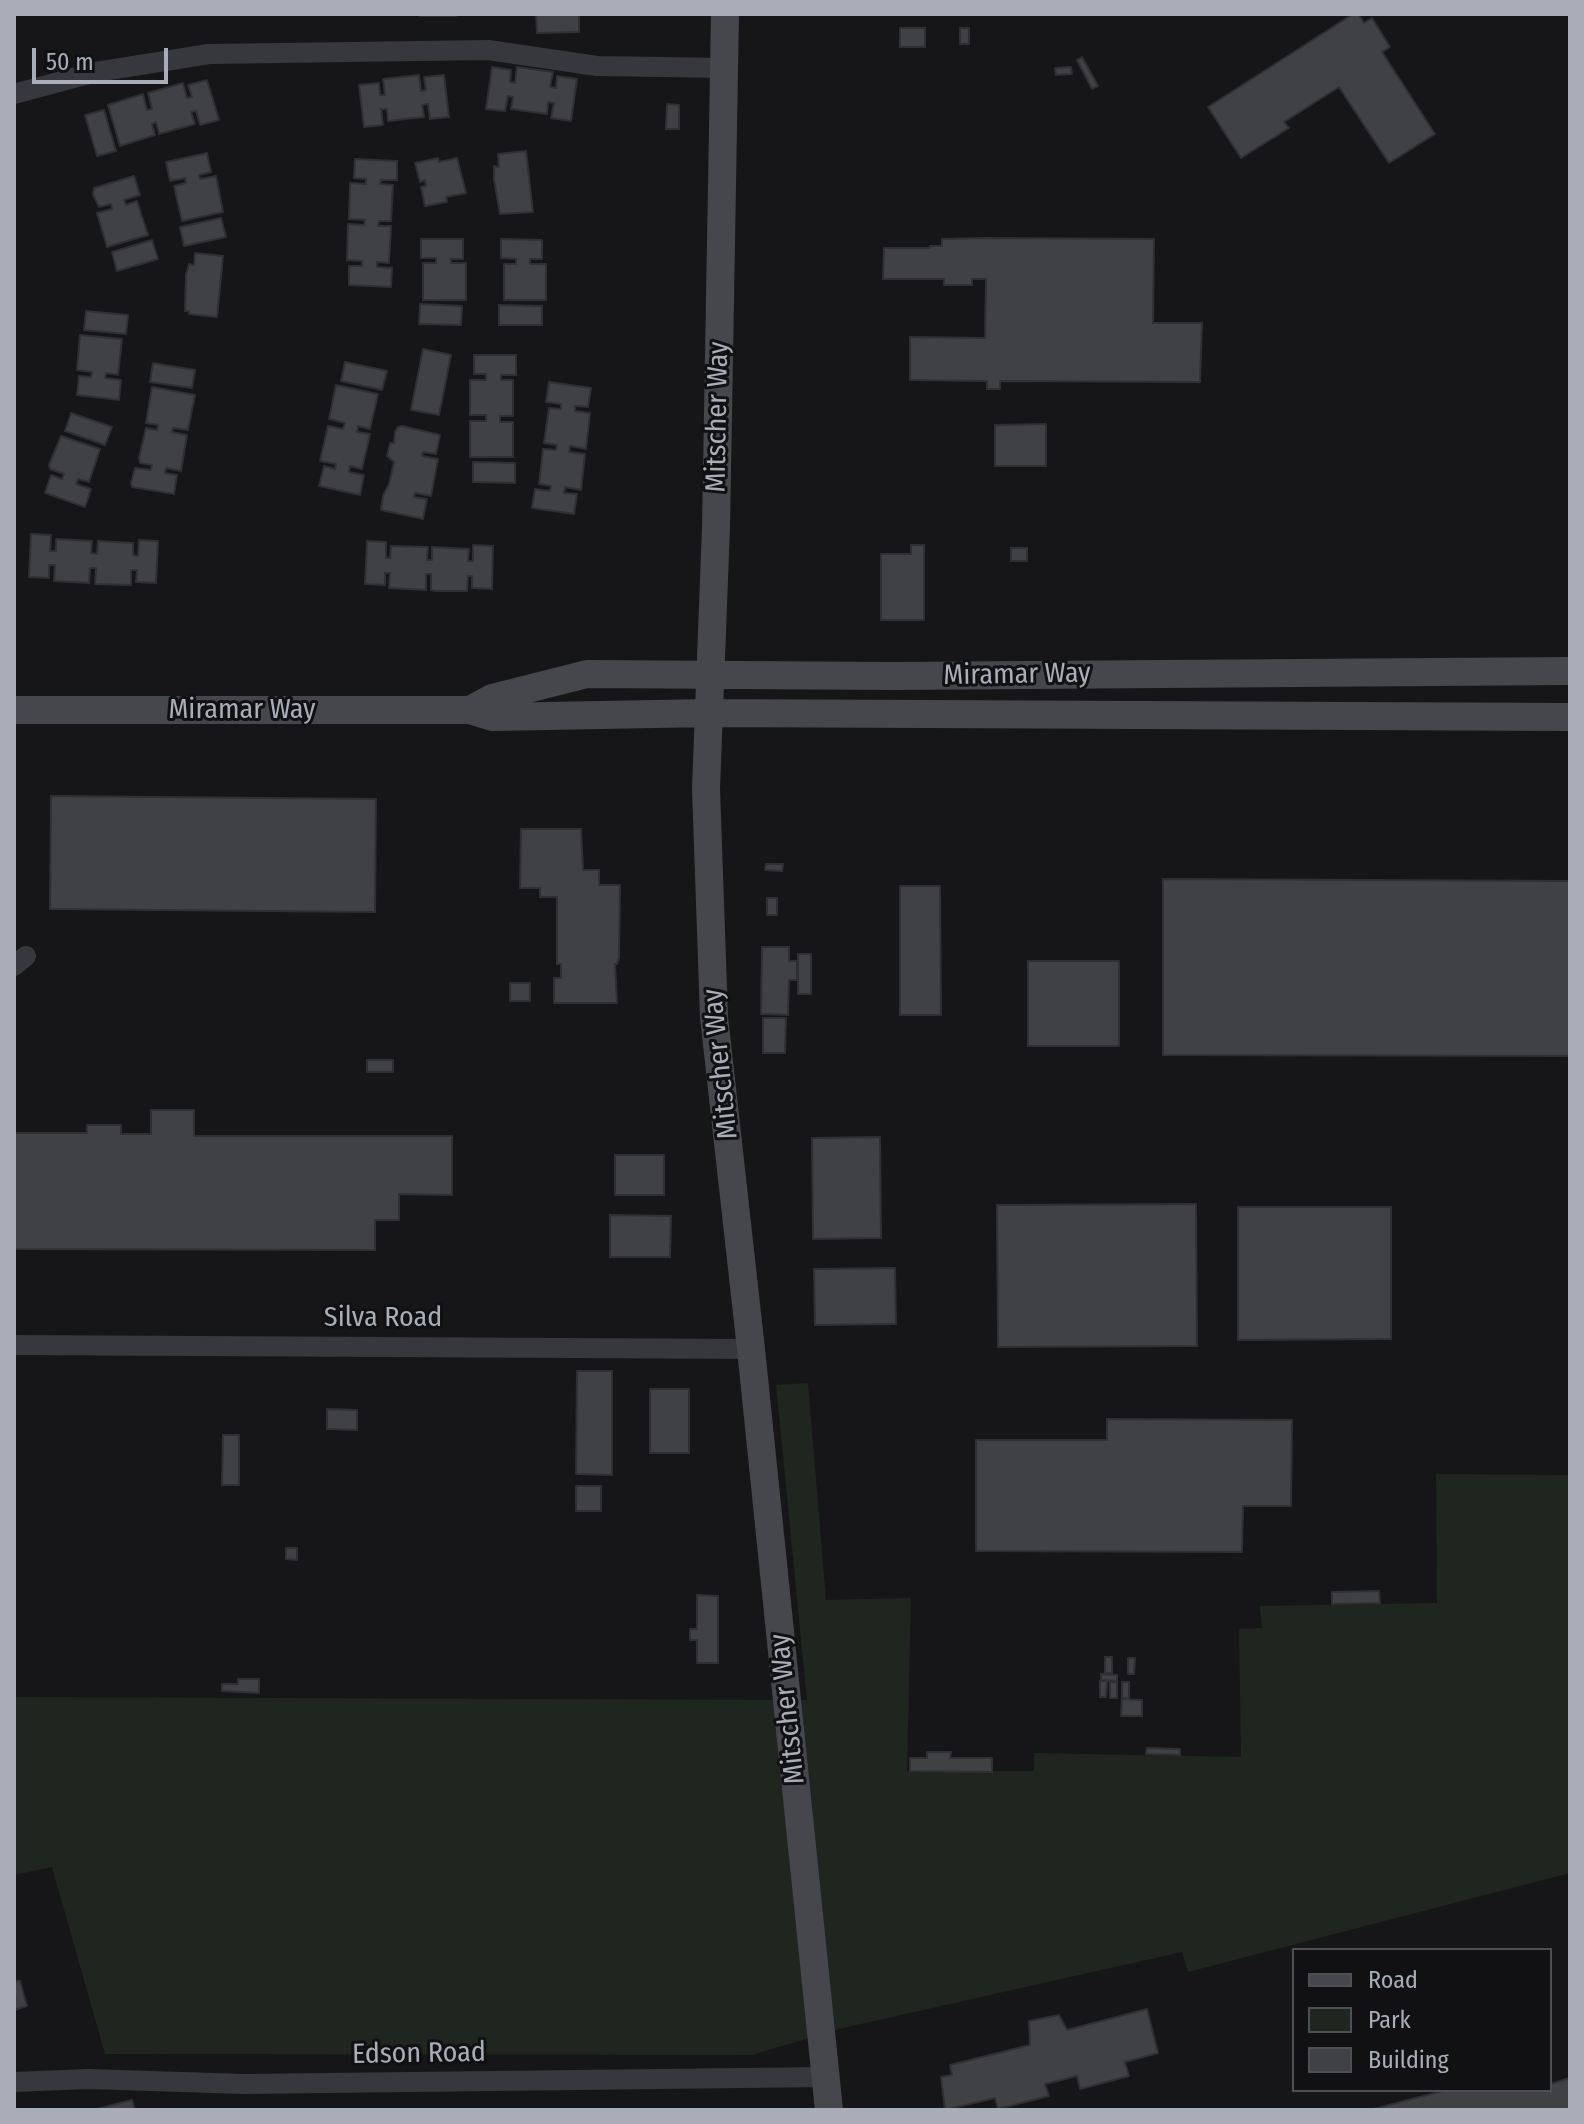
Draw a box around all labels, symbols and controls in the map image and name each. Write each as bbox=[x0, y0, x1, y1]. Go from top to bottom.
scale bar bbox=[36, 32, 172, 82]
text: 50 m bbox=[46, 48, 94, 76]
street label: Mitscher Way bbox=[700, 341, 736, 493]
street label: Miramar Way bbox=[943, 657, 1091, 693]
street label: Miramar Way bbox=[168, 693, 316, 727]
street label: Mitscher Way bbox=[696, 987, 746, 1141]
street label: Silva Road bbox=[324, 1301, 442, 1335]
street label: Mitscher Way bbox=[763, 1632, 813, 1786]
legend bbox=[1292, 1948, 1552, 2092]
text: Road bbox=[1368, 1966, 1418, 1994]
text: Park bbox=[1368, 2006, 1411, 2034]
street label: Edson Road bbox=[352, 2036, 486, 2072]
text: Building bbox=[1368, 2046, 1449, 2074]

